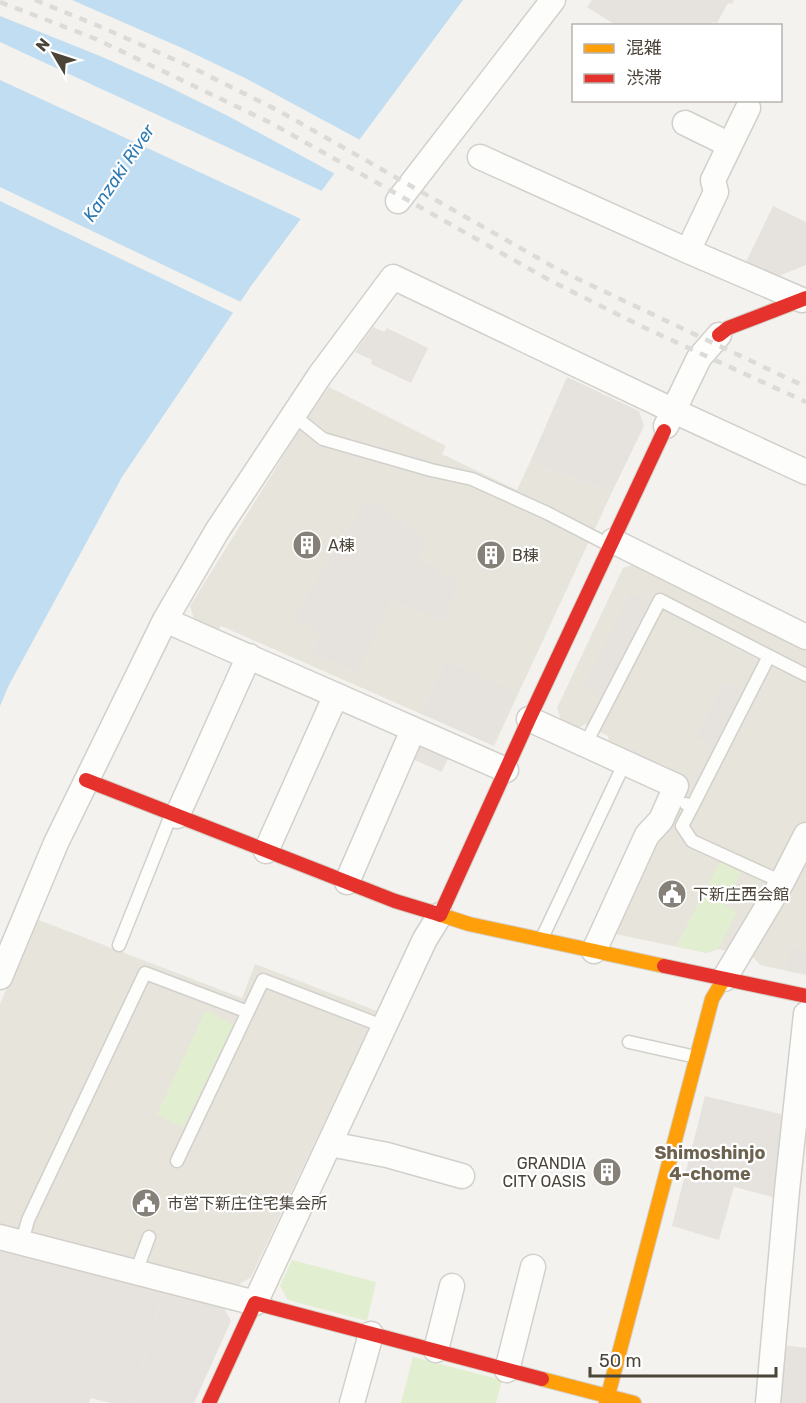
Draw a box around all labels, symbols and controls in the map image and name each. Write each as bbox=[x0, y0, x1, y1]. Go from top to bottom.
north arrow bbox=[24, 24, 84, 84]
legend bbox=[572, 24, 782, 102]
text: N bbox=[32, 34, 54, 55]
text: 混雑 bbox=[626, 37, 662, 59]
text: 渋滞 bbox=[626, 67, 662, 89]
water label: Kanzaki River bbox=[78, 119, 160, 226]
building icon: A棟 bbox=[291, 529, 323, 561]
place label: A棟 bbox=[328, 536, 355, 555]
building icon: B棟 bbox=[475, 539, 507, 571]
place label: B棟 bbox=[512, 546, 539, 565]
public building icon: 下新庄西会館 bbox=[656, 878, 688, 910]
place label: 下新庄西会館 bbox=[693, 885, 789, 904]
district label: Shimoshinjo 4-chome bbox=[654, 1142, 766, 1185]
place label: GRANDIA CITY OASIS bbox=[502, 1154, 586, 1191]
building icon: GRANDIA CITY OASIS bbox=[591, 1156, 623, 1188]
public building icon: 市営下新庄住宅集会所 bbox=[130, 1187, 162, 1219]
place label: 市営下新庄住宅集会所 bbox=[167, 1194, 327, 1213]
scale bar bbox=[590, 1340, 776, 1378]
text: 50 m bbox=[599, 1350, 642, 1372]

